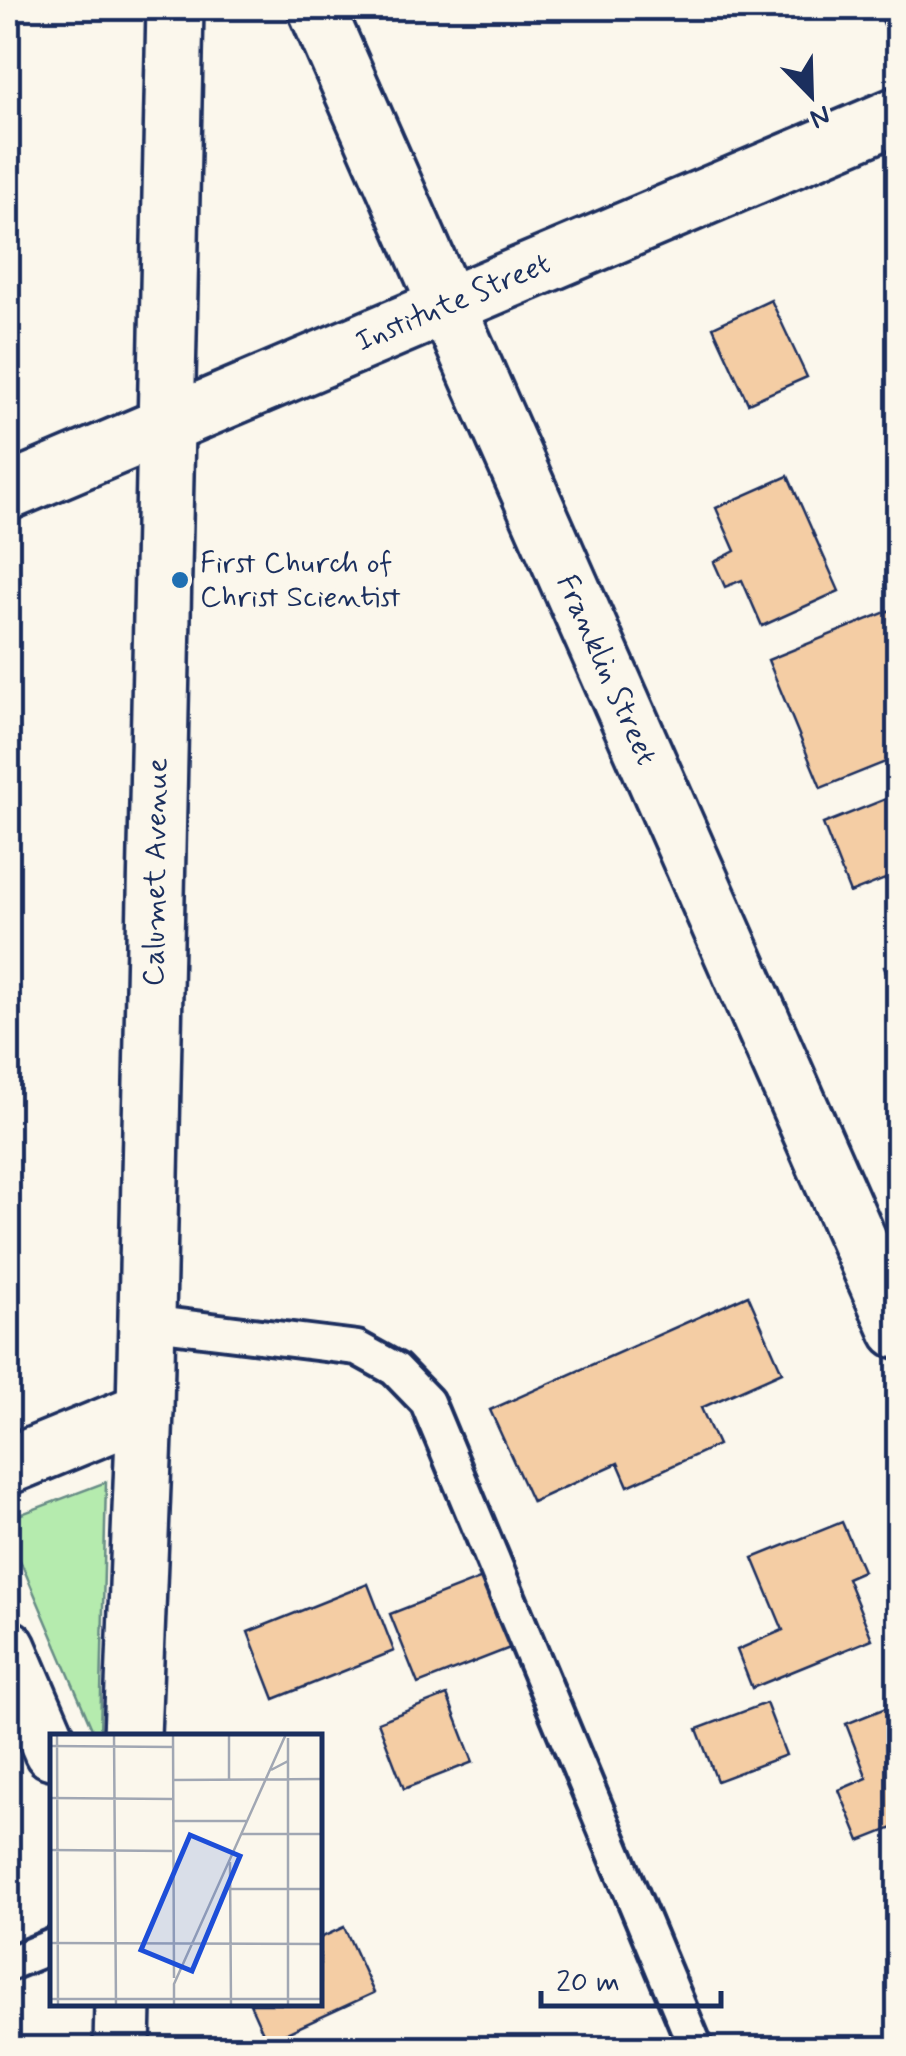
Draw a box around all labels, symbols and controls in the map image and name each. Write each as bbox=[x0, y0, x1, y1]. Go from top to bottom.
north arrow bbox=[761, 45, 861, 145]
text: N bbox=[804, 95, 836, 136]
street label: Institute Street bbox=[350, 244, 556, 362]
place label: First Church of Christ Scientist bbox=[200, 544, 401, 617]
marker: First Church of Christ Scientist bbox=[169, 569, 191, 591]
street label: Franklin Street bbox=[547, 569, 665, 771]
street label: Calumet Avenue bbox=[135, 757, 177, 987]
inset map bbox=[50, 1734, 322, 2006]
scale bar bbox=[541, 1946, 721, 2008]
text: 20 m bbox=[556, 1963, 620, 2002]

